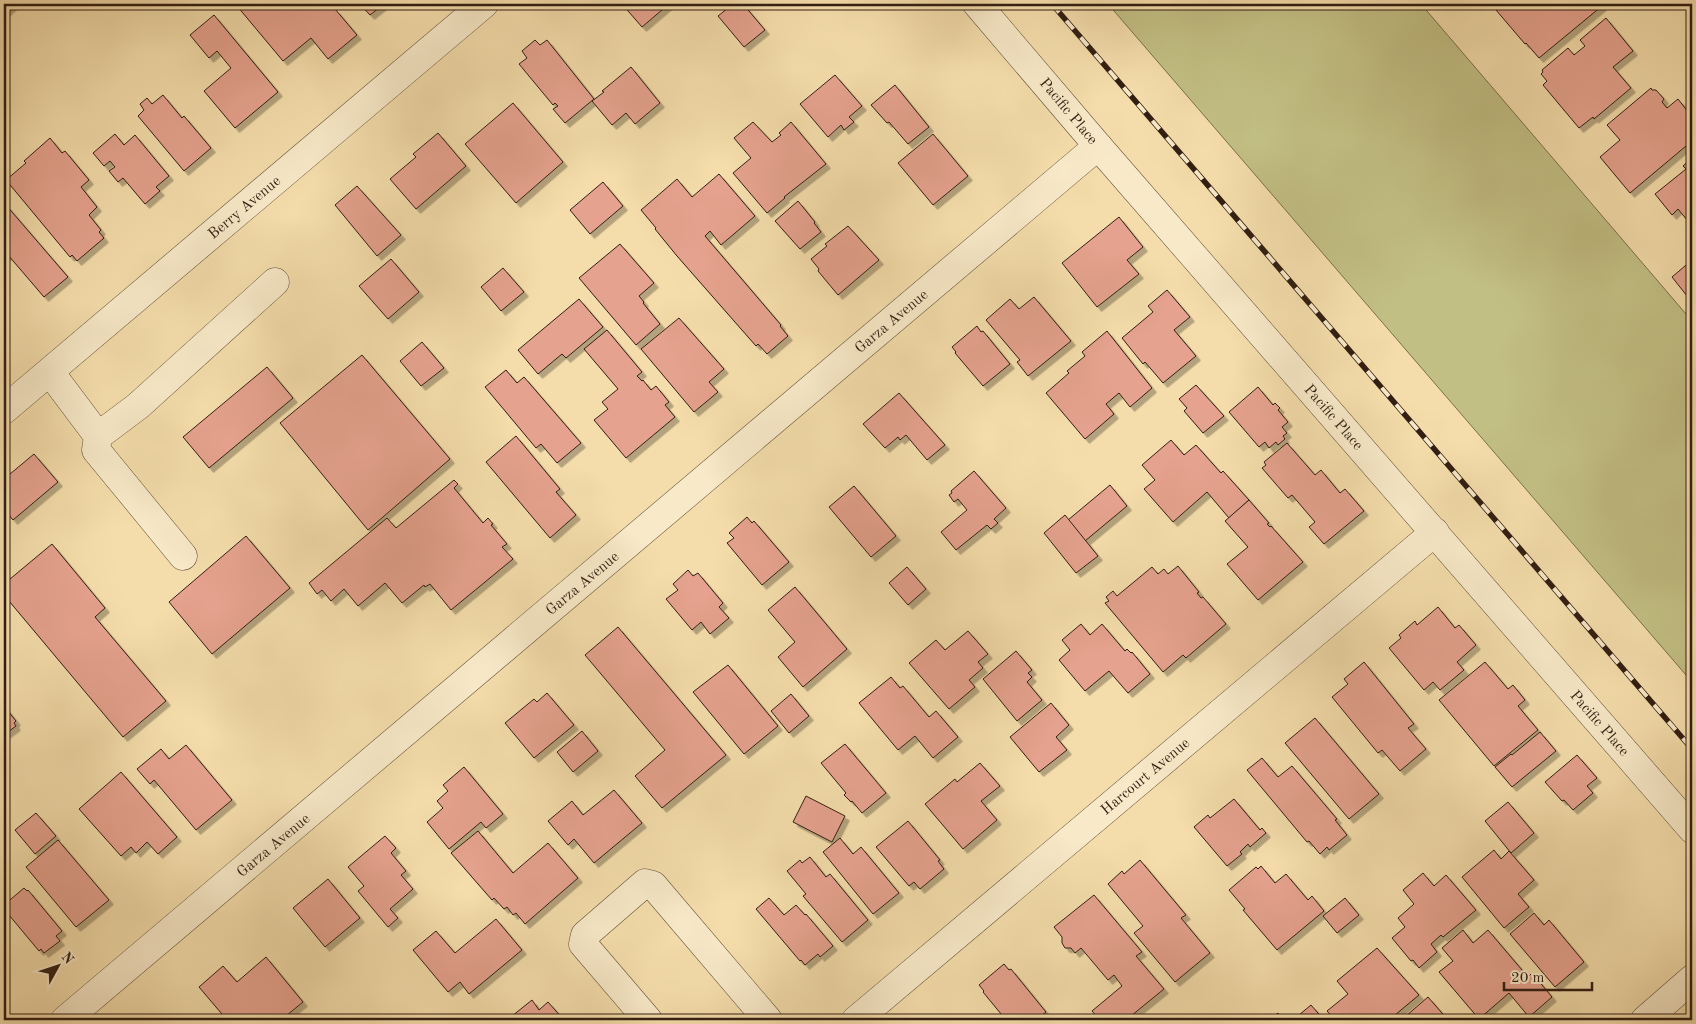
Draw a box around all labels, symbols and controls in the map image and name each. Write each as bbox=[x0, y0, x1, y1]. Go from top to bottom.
street label: Pacific Place bbox=[1036, 76, 1100, 148]
street label: Berry Avenue bbox=[206, 174, 284, 243]
street label: Garza Avenue bbox=[853, 287, 931, 357]
street label: Pacific Place bbox=[1301, 382, 1365, 454]
street label: Garza Avenue bbox=[544, 549, 622, 619]
street label: Pacific Place bbox=[1567, 688, 1631, 760]
street label: Harcourt Avenue bbox=[1099, 736, 1193, 818]
street label: Garza Avenue bbox=[235, 811, 313, 881]
north arrow bbox=[32, 942, 82, 992]
text: N bbox=[58, 950, 76, 967]
scale bar bbox=[1504, 959, 1591, 991]
text: 20 m bbox=[1511, 971, 1545, 986]

